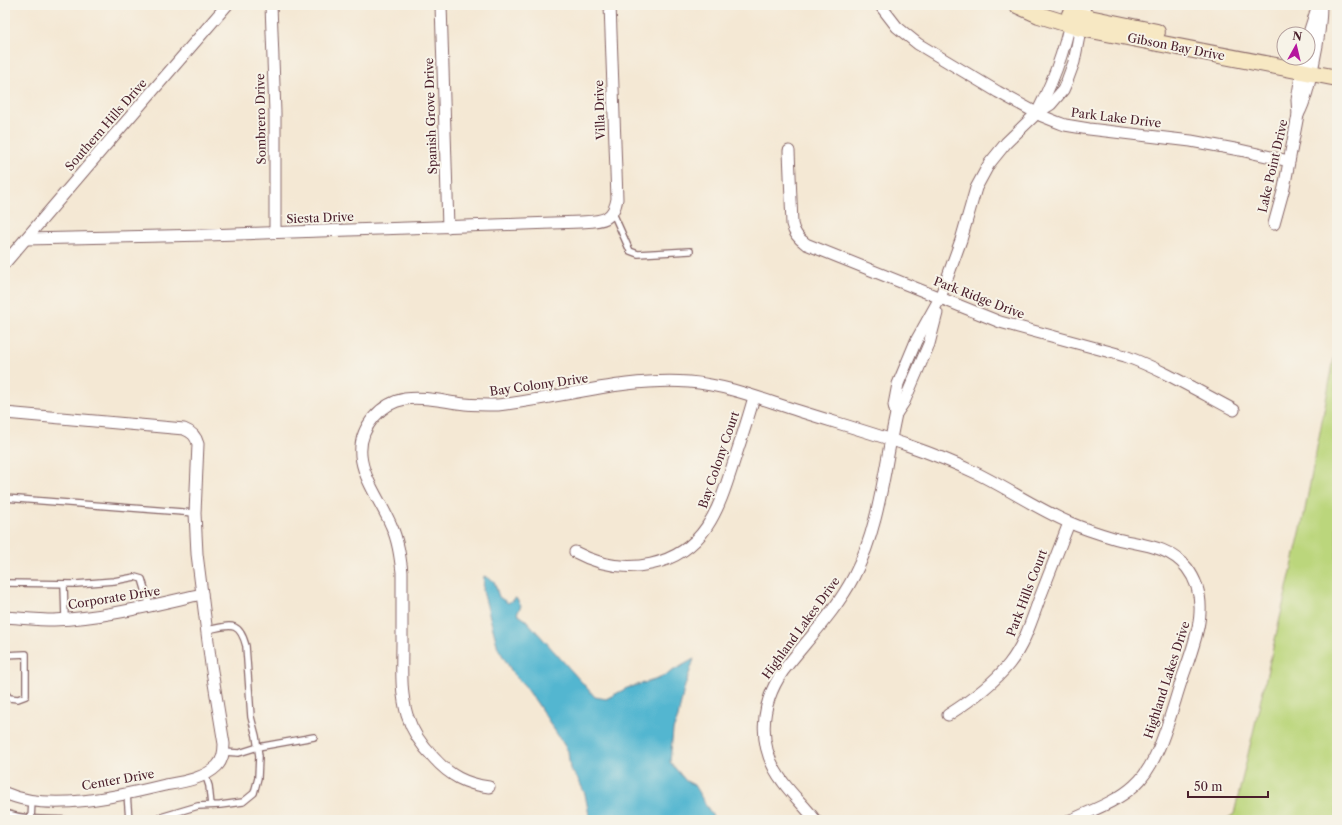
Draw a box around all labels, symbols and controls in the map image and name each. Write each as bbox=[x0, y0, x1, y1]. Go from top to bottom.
north arrow bbox=[1276, 26, 1316, 66]
text: N bbox=[1292, 29, 1304, 44]
street label: Gibson Bay Drive bbox=[1126, 30, 1226, 63]
street label: Spanish Grove Drive bbox=[421, 57, 440, 175]
street label: Sombrero Drive bbox=[252, 73, 269, 165]
street label: Southern Hills Drive bbox=[62, 75, 150, 174]
street label: Villa Drive bbox=[591, 80, 608, 141]
street label: Park Lake Drive bbox=[1070, 105, 1162, 131]
street label: Lake Point Drive bbox=[1254, 117, 1291, 214]
street label: Siesta Drive bbox=[286, 209, 354, 226]
street label: Park Ridge Drive bbox=[932, 273, 1027, 322]
street label: Bay Colony Drive bbox=[489, 370, 589, 399]
street label: Bay Colony Court bbox=[695, 409, 742, 510]
street label: Park Hills Court bbox=[1003, 547, 1050, 638]
street label: Highland Lakes Drive bbox=[758, 573, 843, 682]
street label: Corporate Drive bbox=[67, 583, 161, 612]
street label: Highland Lakes Drive bbox=[1140, 619, 1193, 740]
street label: Center Drive bbox=[80, 766, 156, 793]
scale bar bbox=[1188, 773, 1268, 799]
text: 50 m bbox=[1194, 779, 1223, 794]

